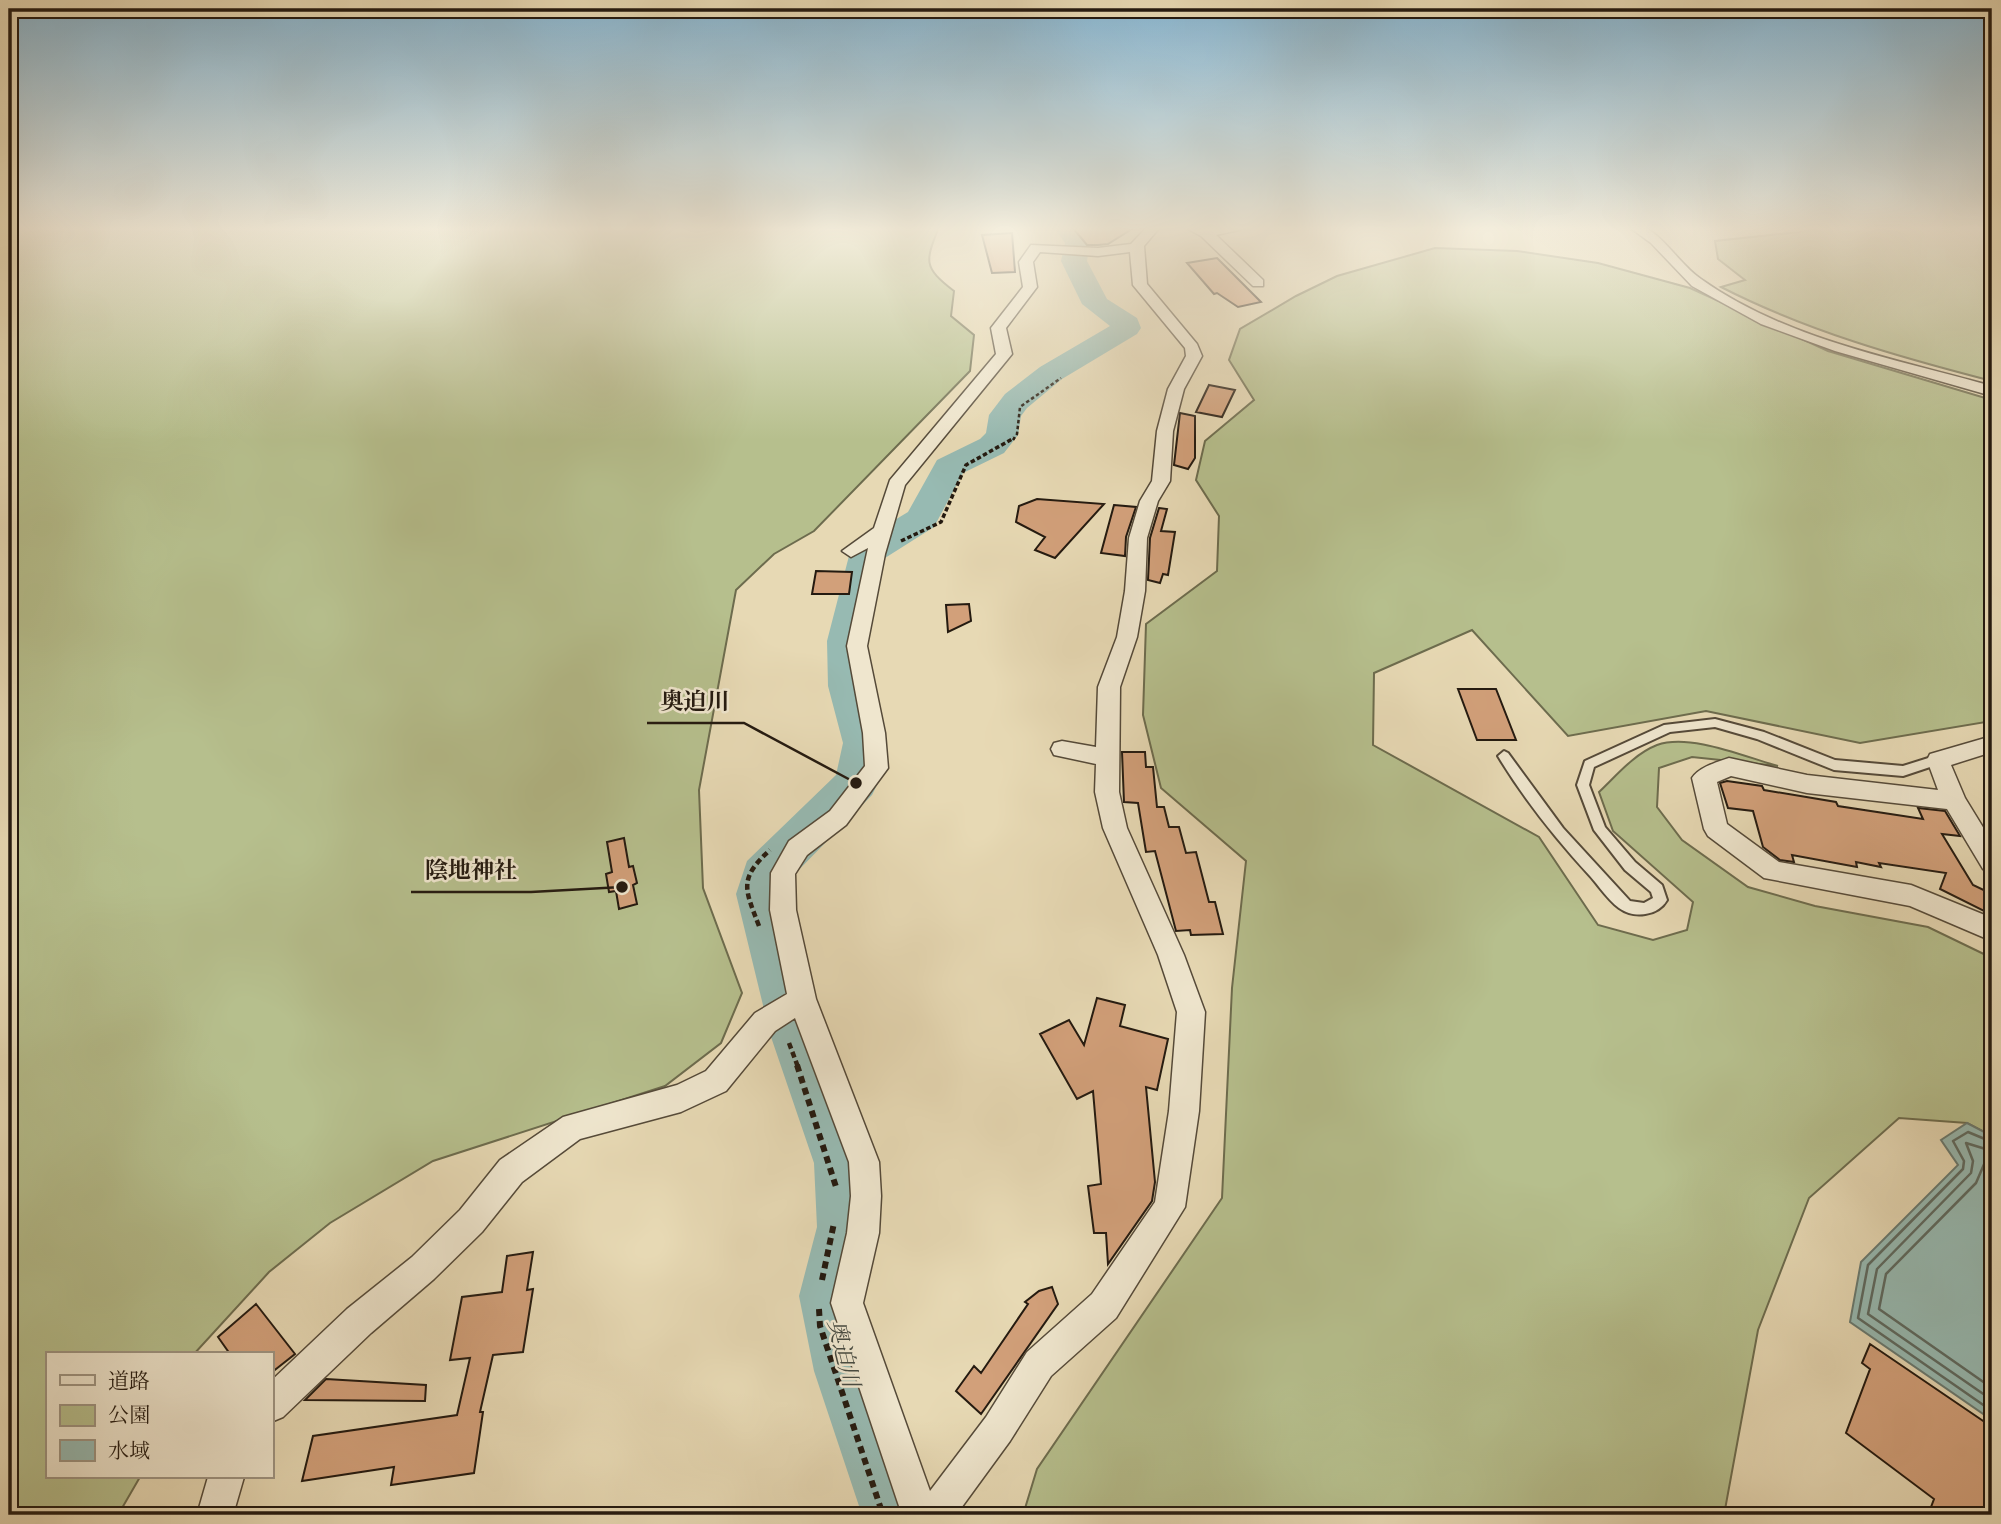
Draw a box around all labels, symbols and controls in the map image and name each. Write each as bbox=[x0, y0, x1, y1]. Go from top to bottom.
callout: 奥迫川 bbox=[647, 679, 744, 723]
text: 奥迫川 bbox=[661, 688, 730, 717]
callout: 陰地神社 bbox=[411, 848, 531, 892]
text: 陰地神社 bbox=[425, 857, 517, 886]
water label: 奥迫川 bbox=[820, 1316, 866, 1393]
legend bbox=[46, 1352, 273, 1478]
text: 道路 bbox=[108, 1369, 150, 1395]
text: 公園 bbox=[108, 1403, 150, 1429]
text: 水域 bbox=[108, 1439, 150, 1465]

